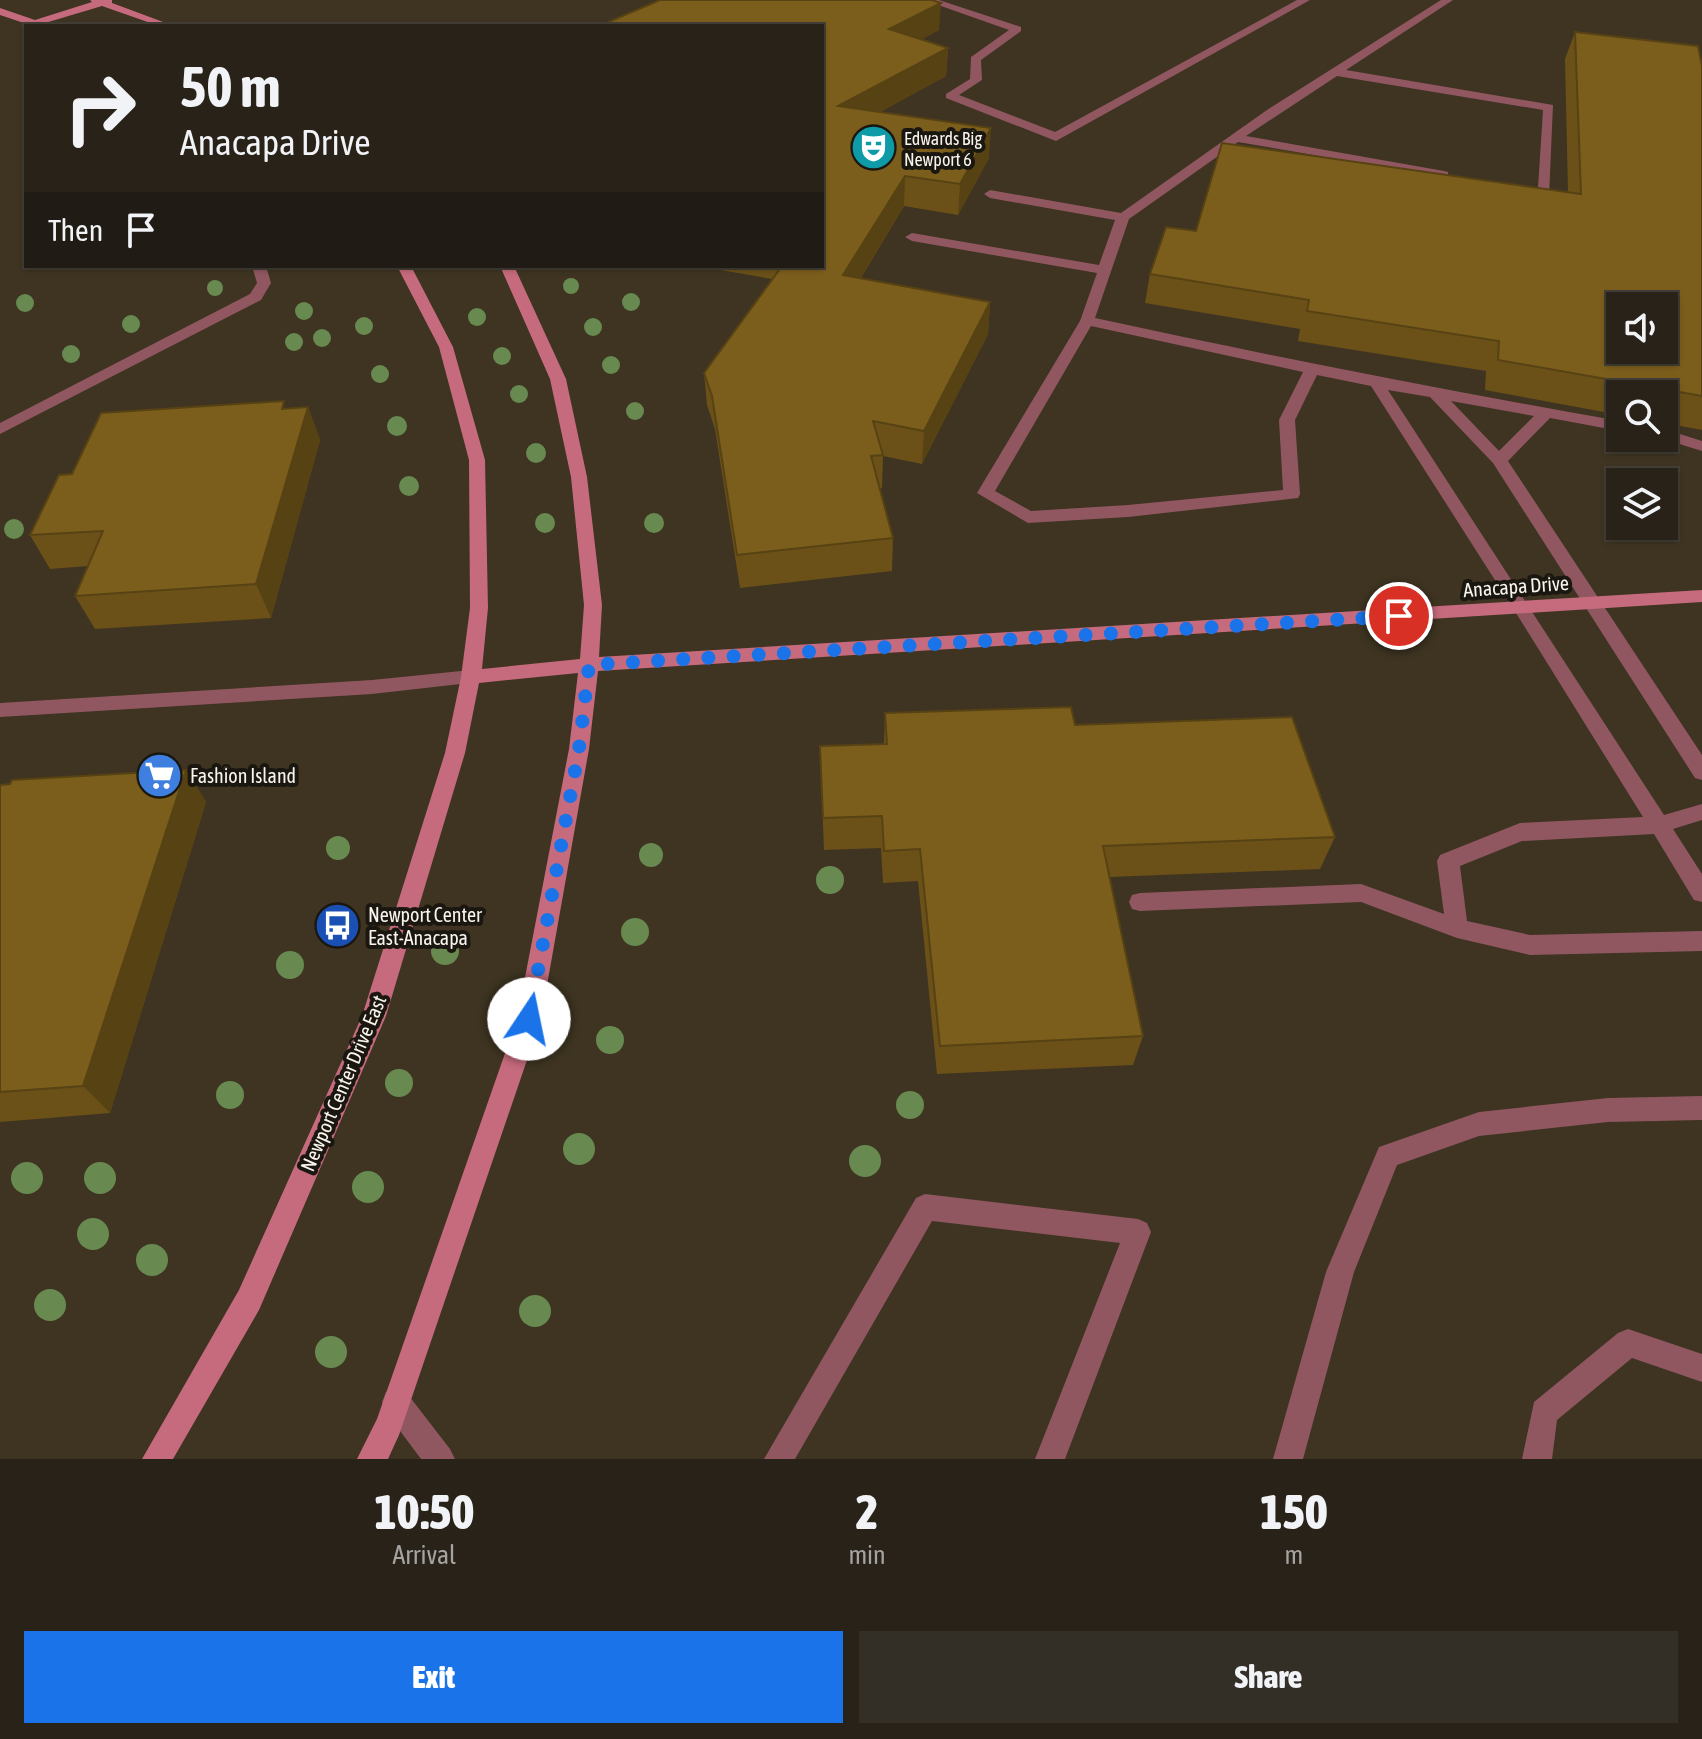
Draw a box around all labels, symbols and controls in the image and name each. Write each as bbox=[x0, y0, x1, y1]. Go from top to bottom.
text: 50 m bbox=[180, 55, 281, 119]
icon: right bbox=[48, 56, 152, 160]
text: Anacapa Drive bbox=[180, 121, 371, 163]
theatre icon: Edwards Big Newport 6 bbox=[849, 124, 897, 172]
place label: Edwards Big Newport 6 bbox=[904, 128, 982, 170]
icon: arrive bbox=[119, 208, 163, 252]
text: Then bbox=[48, 213, 103, 247]
map controls bbox=[1606, 292, 1678, 540]
button: sound bbox=[1606, 292, 1678, 364]
button: search bbox=[1606, 380, 1678, 452]
button: layers bbox=[1606, 468, 1678, 540]
street label: Anacapa Drive bbox=[1462, 571, 1570, 601]
pin bbox=[1365, 582, 1433, 650]
icon: arrive bbox=[1377, 594, 1421, 638]
supermarket icon: Fashion Island bbox=[135, 751, 183, 799]
place label: Fashion Island bbox=[190, 764, 296, 787]
bus stop icon: Newport Center East-Anacapa bbox=[313, 901, 361, 949]
place label: Newport Center East-Anacapa bbox=[368, 903, 483, 949]
position arrow bbox=[487, 977, 571, 1061]
street label: Newport Center Drive East bbox=[295, 991, 391, 1174]
text: 10:50 bbox=[374, 1484, 474, 1539]
text: 2 bbox=[856, 1484, 878, 1539]
text: 150 bbox=[1260, 1484, 1328, 1539]
text: Arrival bbox=[392, 1540, 456, 1570]
text: min bbox=[848, 1540, 886, 1570]
text: m bbox=[1284, 1540, 1303, 1570]
button: Exit bbox=[24, 1631, 843, 1723]
button: Share bbox=[859, 1631, 1678, 1723]

